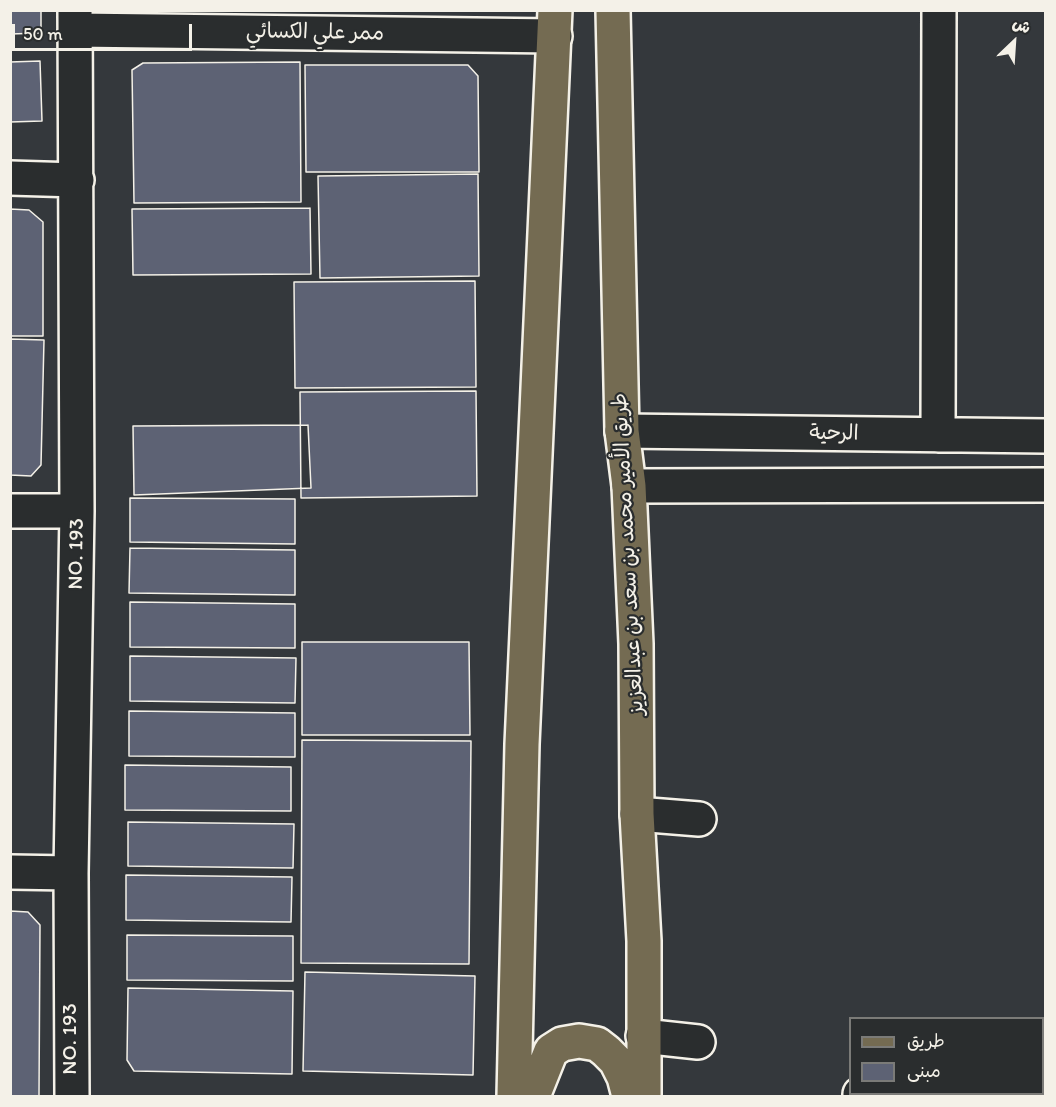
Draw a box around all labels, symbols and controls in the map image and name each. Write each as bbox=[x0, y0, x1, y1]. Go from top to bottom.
scale bar bbox=[15, 12, 195, 50]
north arrow bbox=[984, 12, 1044, 72]
text: ش bbox=[1010, 13, 1034, 38]
street label: ممر علي الكسائي bbox=[246, 19, 384, 47]
text: 50 m bbox=[23, 23, 63, 45]
street label: طريق الأمير محمد بن سعد بن عبدالعزيز bbox=[608, 392, 650, 716]
street label: الرحية bbox=[809, 421, 859, 447]
street label: NO. 193 bbox=[64, 518, 90, 590]
street label: NO. 193 bbox=[58, 1003, 84, 1075]
legend bbox=[849, 1017, 1044, 1095]
text: طريق bbox=[907, 1030, 945, 1052]
text: مبنى bbox=[907, 1060, 941, 1082]

